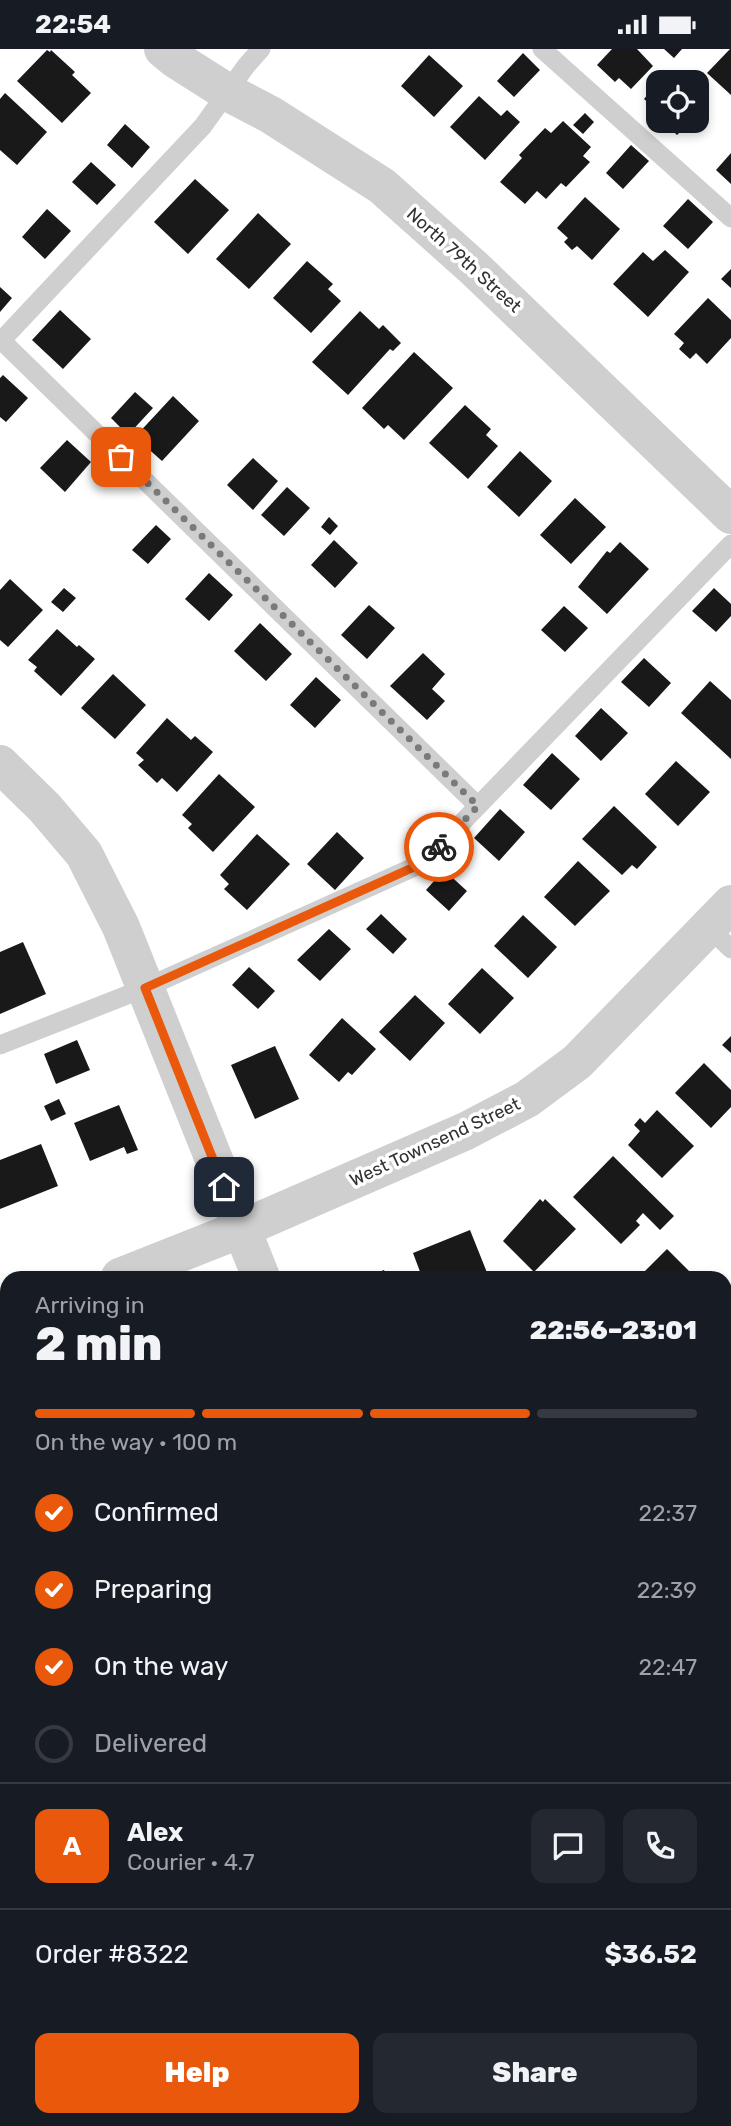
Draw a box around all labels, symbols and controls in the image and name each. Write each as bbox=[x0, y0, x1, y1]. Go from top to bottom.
text: 22:54 bbox=[35, 9, 111, 40]
map controls bbox=[646, 70, 709, 133]
button: locate bbox=[646, 70, 709, 133]
street label: North 79th Street bbox=[402, 203, 526, 317]
pin bbox=[91, 427, 151, 487]
icon: bag bbox=[102, 438, 140, 476]
courier bbox=[404, 812, 474, 882]
icon: bike bbox=[420, 828, 458, 866]
street label: West Townsend Street bbox=[346, 1093, 524, 1191]
pin bbox=[194, 1157, 254, 1217]
icon: home bbox=[205, 1168, 243, 1206]
text: Arriving in bbox=[35, 1291, 145, 1319]
text: 22:56–23:01 bbox=[530, 1315, 697, 1346]
text: 2 min bbox=[35, 1317, 162, 1372]
text: On the way · 100 m bbox=[35, 1428, 237, 1456]
icon: check bbox=[35, 1494, 73, 1532]
text: Confirmed bbox=[94, 1497, 219, 1528]
text: 22:37 bbox=[638, 1499, 697, 1527]
icon: check bbox=[35, 1571, 73, 1609]
text: Preparing bbox=[94, 1574, 212, 1605]
text: 22:39 bbox=[637, 1576, 697, 1604]
icon: check bbox=[35, 1648, 73, 1686]
text: On the way bbox=[94, 1651, 228, 1682]
text: 22:47 bbox=[638, 1653, 697, 1681]
text: Delivered bbox=[94, 1728, 207, 1759]
button: chat bbox=[531, 1809, 605, 1883]
button: phone bbox=[623, 1809, 697, 1883]
text: Alex bbox=[127, 1817, 183, 1848]
text: A bbox=[63, 1831, 81, 1862]
text: Courier · 4.7 bbox=[127, 1848, 254, 1876]
text: Order #8322 bbox=[35, 1939, 189, 1970]
text: $36.52 bbox=[604, 1939, 697, 1970]
button: Help bbox=[35, 2033, 359, 2113]
button: Share bbox=[373, 2033, 697, 2113]

